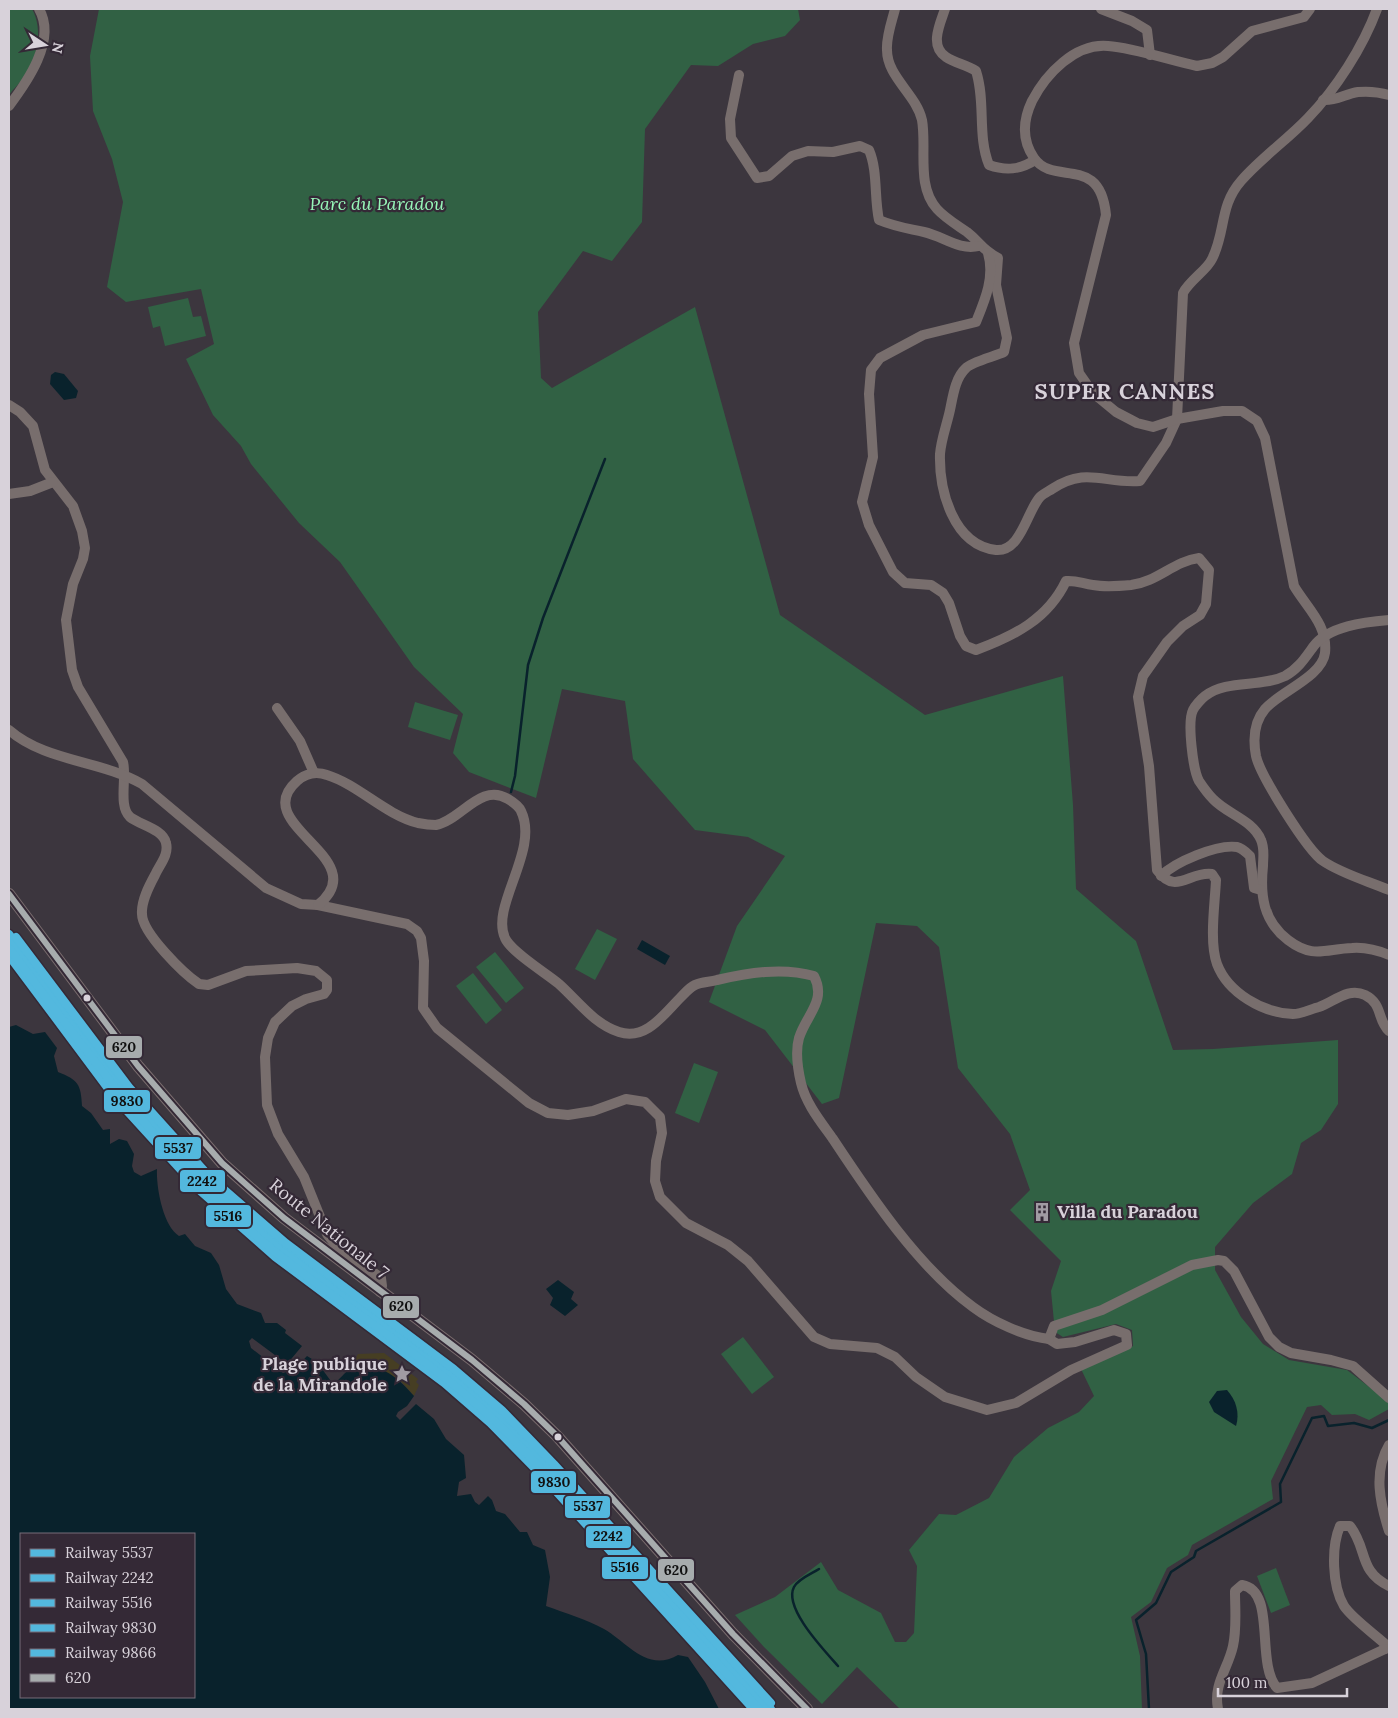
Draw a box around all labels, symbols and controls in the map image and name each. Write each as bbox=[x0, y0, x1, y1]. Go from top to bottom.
north arrow bbox=[20, 20, 70, 70]
text: N bbox=[48, 41, 68, 55]
park label: Parc du Paradou bbox=[310, 192, 445, 215]
district label: SUPER CANNES bbox=[1035, 377, 1215, 405]
unlabelled marker bbox=[82, 993, 92, 1003]
line badge: 620 bbox=[105, 1035, 143, 1059]
text: 620 bbox=[112, 1038, 136, 1056]
line badge: 9830 bbox=[103, 1089, 151, 1113]
text: 9830 bbox=[111, 1092, 143, 1110]
line badge: 5537 bbox=[154, 1136, 202, 1160]
text: 5537 bbox=[163, 1139, 193, 1157]
line badge: 2242 bbox=[179, 1169, 226, 1193]
text: 2242 bbox=[187, 1172, 217, 1190]
street label: Route Nationale 7 bbox=[265, 1173, 394, 1284]
place label: Villa du Paradou bbox=[1057, 1200, 1198, 1223]
building icon: Villa du Paradou bbox=[1031, 1201, 1053, 1223]
line badge: 5516 bbox=[205, 1204, 252, 1228]
text: 5516 bbox=[214, 1207, 242, 1225]
line badge: 620 bbox=[382, 1295, 420, 1319]
text: 620 bbox=[389, 1297, 413, 1315]
place label: Plage publique de la Mirandole bbox=[253, 1352, 387, 1396]
place icon: Plage publique de la Mirandole bbox=[391, 1363, 413, 1385]
unlabelled marker bbox=[553, 1432, 563, 1442]
line badge: 9830 bbox=[530, 1470, 577, 1494]
text: 9830 bbox=[538, 1473, 570, 1491]
line badge: 5537 bbox=[564, 1495, 611, 1519]
text: 5537 bbox=[573, 1497, 603, 1515]
line badge: 2242 bbox=[585, 1525, 632, 1549]
text: 2242 bbox=[593, 1527, 623, 1545]
legend bbox=[20, 1533, 195, 1698]
text: Railway 5537 bbox=[65, 1543, 153, 1562]
line badge: 5516 bbox=[601, 1556, 649, 1580]
text: 5516 bbox=[611, 1558, 639, 1576]
line badge: 620 bbox=[657, 1558, 695, 1582]
text: 620 bbox=[664, 1561, 688, 1579]
text: Railway 2242 bbox=[65, 1568, 154, 1587]
text: Railway 5516 bbox=[65, 1593, 152, 1612]
text: Railway 9830 bbox=[65, 1618, 156, 1637]
text: Railway 9866 bbox=[65, 1643, 156, 1662]
scale bar bbox=[1218, 1666, 1347, 1698]
text: 620 bbox=[65, 1668, 91, 1687]
text: 100 m bbox=[1226, 1673, 1267, 1692]

